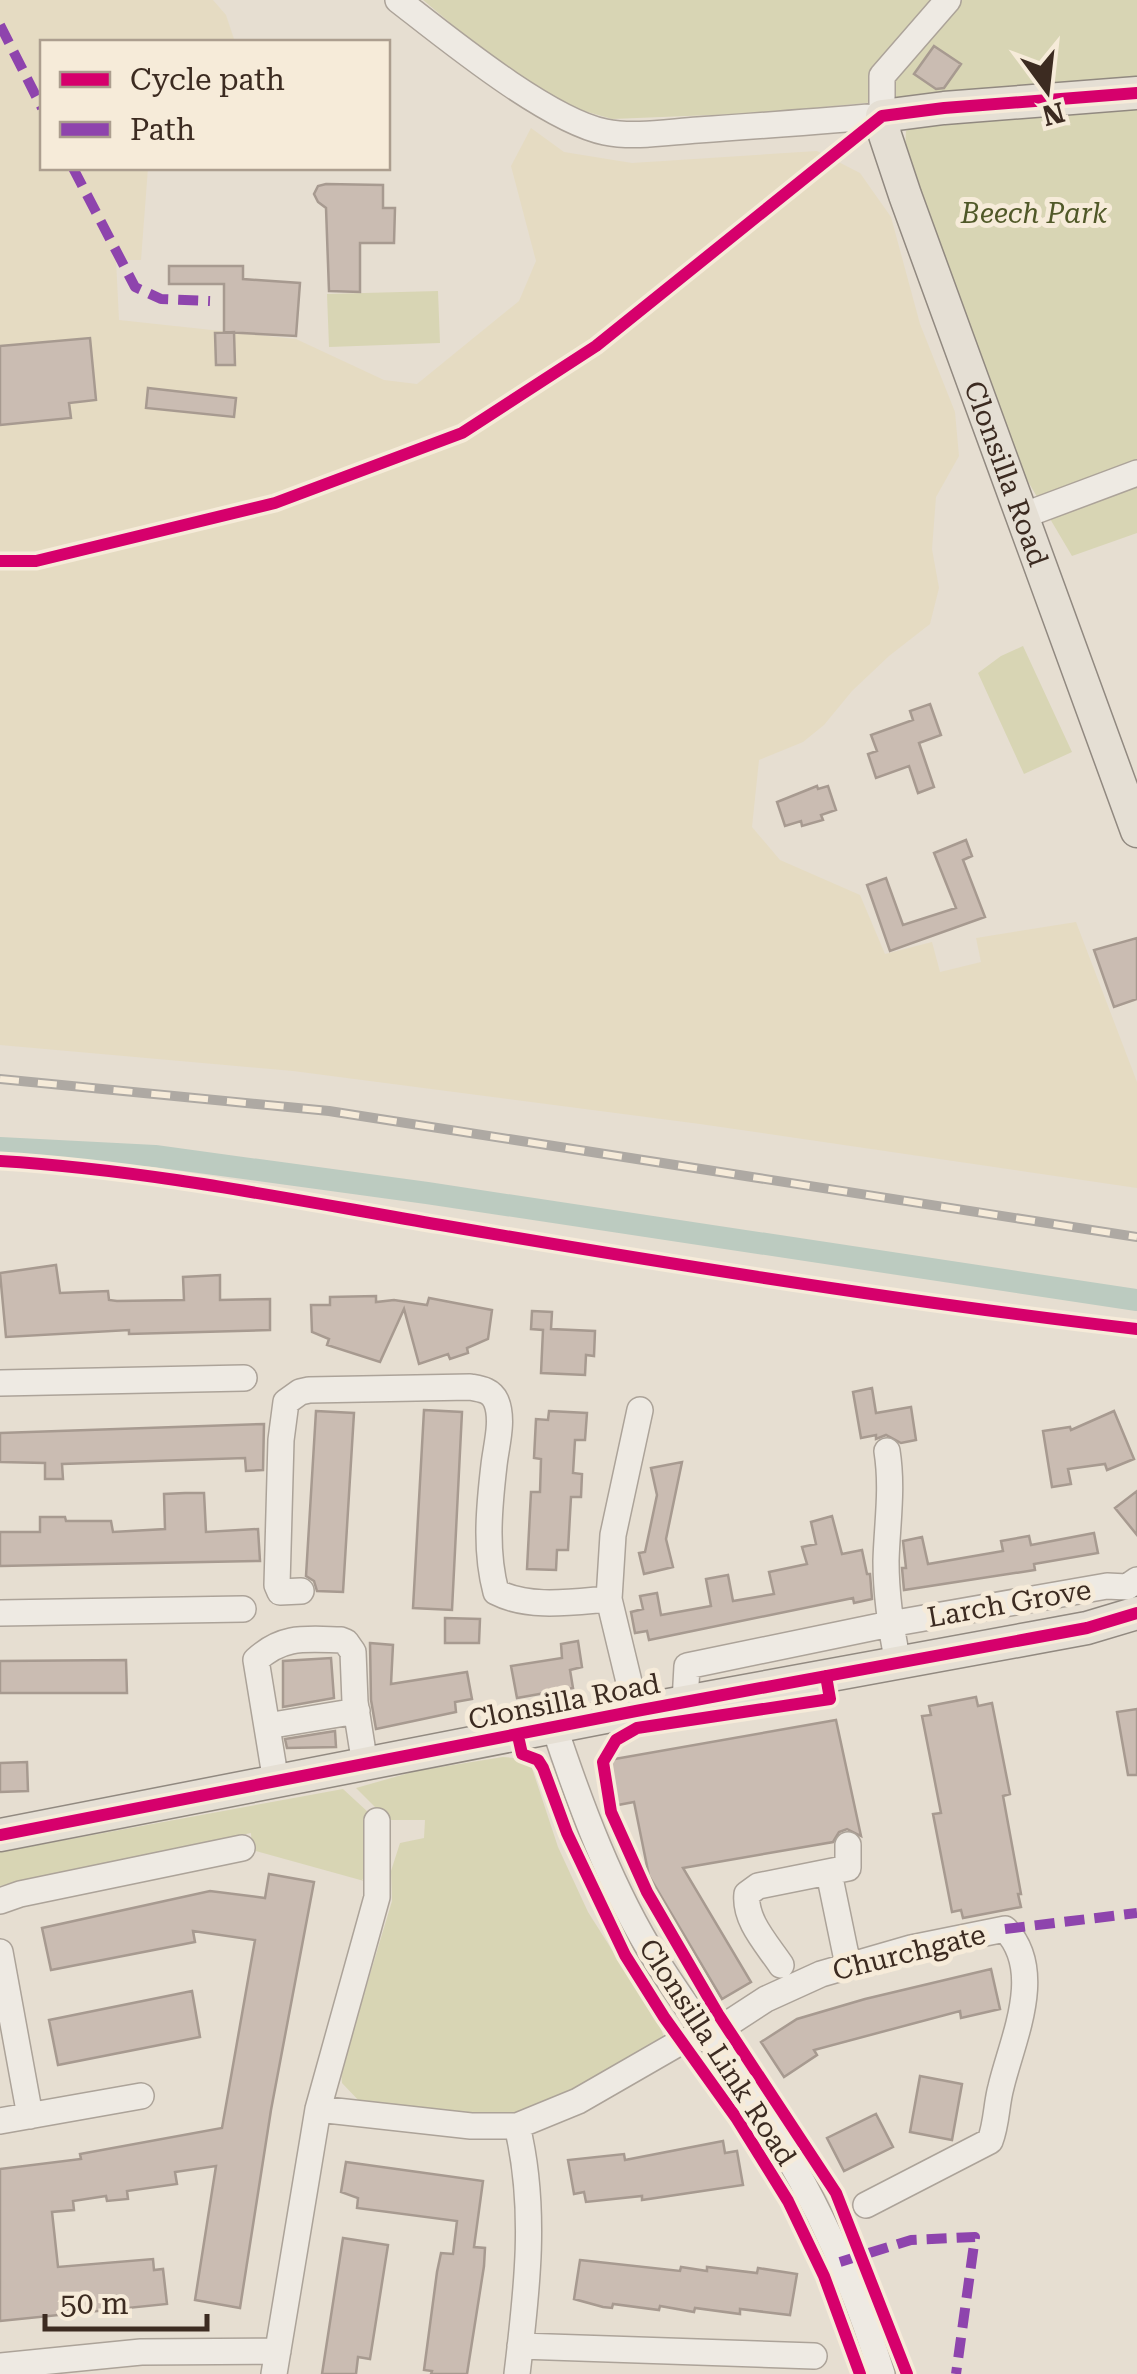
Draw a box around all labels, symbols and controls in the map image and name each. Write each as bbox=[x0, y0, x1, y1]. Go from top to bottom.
legend bbox=[40, 40, 390, 170]
north arrow bbox=[997, 40, 1097, 140]
text: Cycle path bbox=[130, 62, 285, 97]
text: N bbox=[1039, 95, 1068, 132]
text: Path bbox=[130, 112, 195, 147]
park label: Beech Park bbox=[960, 197, 1108, 230]
street label: Clonsilla Road bbox=[957, 377, 1055, 571]
street label: Larch Grove bbox=[925, 1573, 1094, 1634]
street label: Clonsilla Road bbox=[465, 1667, 663, 1736]
street label: Churchgate bbox=[829, 1918, 989, 1987]
street label: Clonsilla Link Road bbox=[632, 1933, 803, 2172]
scale bar bbox=[45, 2269, 208, 2331]
text: 50 m bbox=[60, 2286, 129, 2321]

